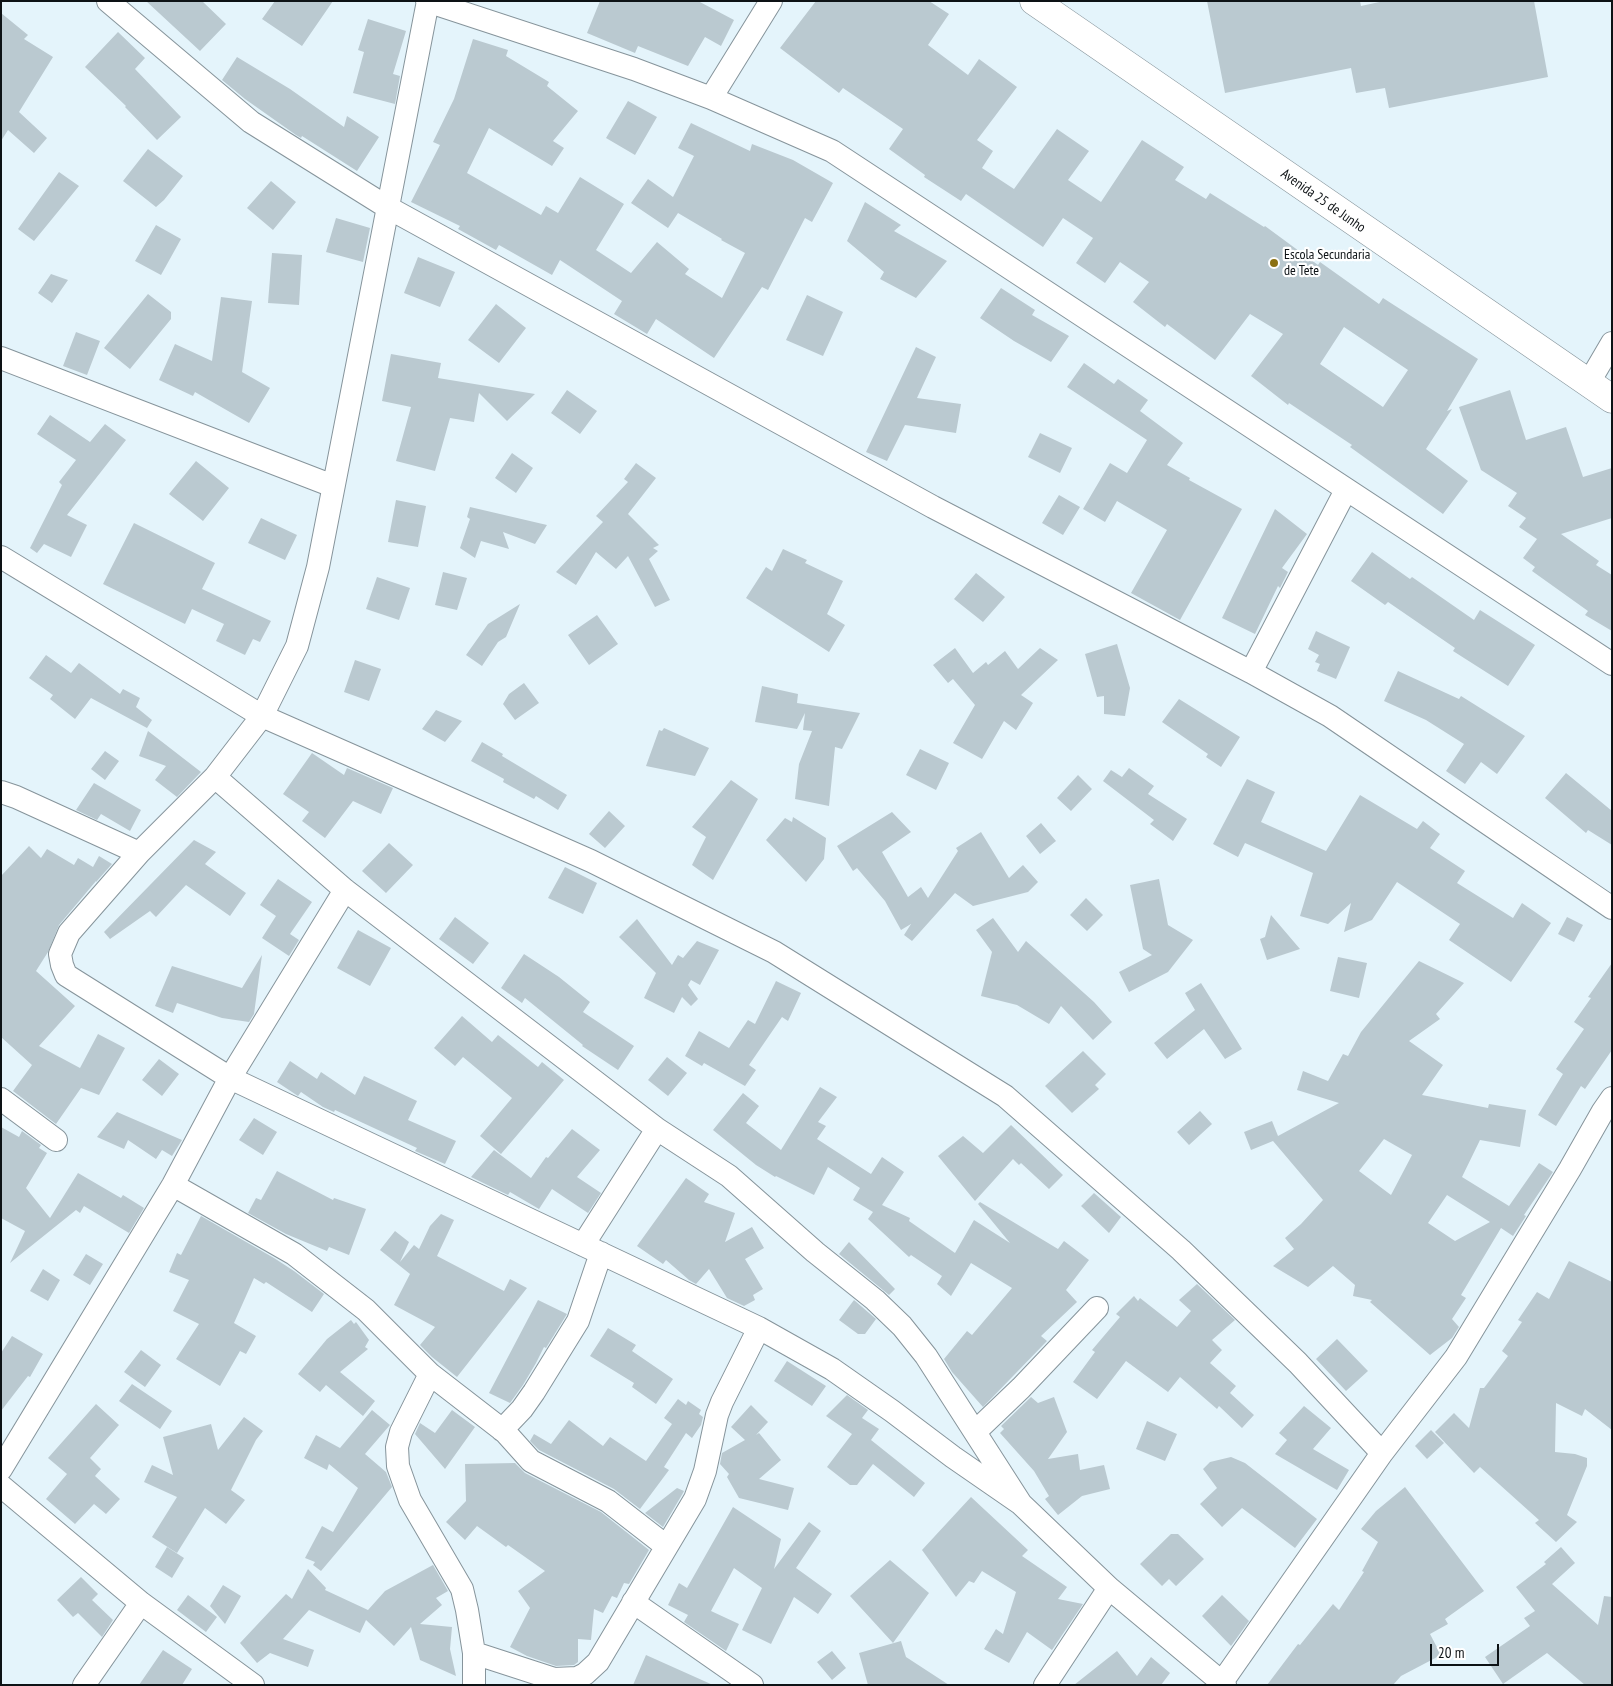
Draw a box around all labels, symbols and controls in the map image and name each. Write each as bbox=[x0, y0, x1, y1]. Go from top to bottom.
street label: Avenida 25 de Junho bbox=[1277, 166, 1369, 236]
place label: Escola Secundaria de Tete bbox=[1284, 247, 1370, 280]
marker: Escola Secundaria de Tete bbox=[1268, 257, 1280, 269]
scale bar bbox=[1433, 1634, 1502, 1666]
text: 20 m bbox=[1438, 1643, 1464, 1662]

